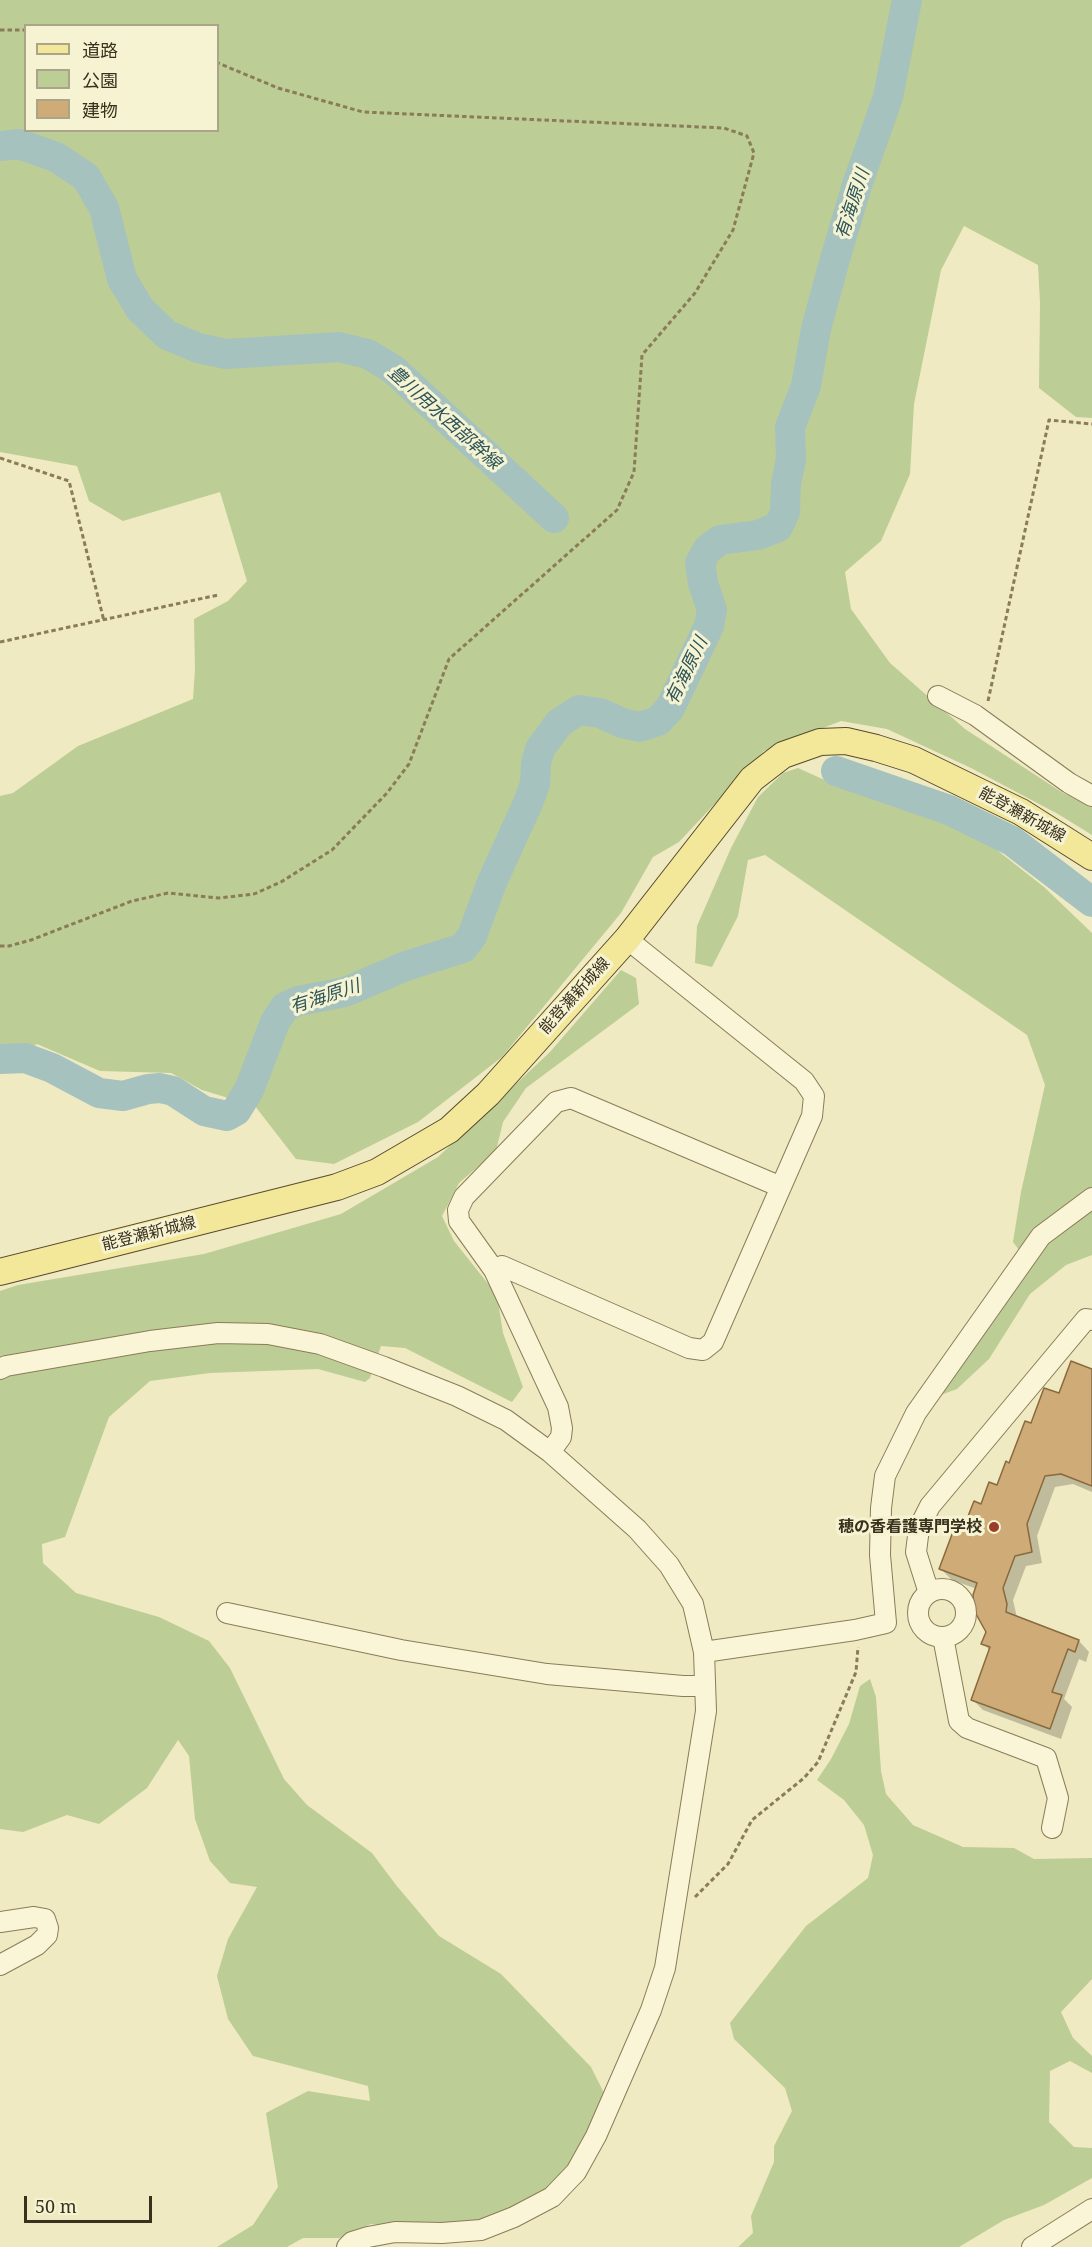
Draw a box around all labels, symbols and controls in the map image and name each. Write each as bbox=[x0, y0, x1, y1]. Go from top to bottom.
legend bbox=[24, 24, 219, 132]
text: 道路 bbox=[82, 38, 118, 62]
text: 公園 bbox=[82, 68, 118, 92]
text: 建物 bbox=[82, 98, 118, 122]
water label: 有海原川 bbox=[832, 166, 874, 242]
water label: 豊川用水西部幹線 bbox=[383, 362, 505, 474]
water label: 有海原川 bbox=[662, 634, 712, 708]
street label: 能登瀬新城線 bbox=[975, 783, 1069, 847]
street label: 能登瀬新城線 bbox=[536, 954, 614, 1038]
water label: 有海原川 bbox=[287, 976, 363, 1018]
street label: 能登瀬新城線 bbox=[100, 1213, 198, 1255]
place label: 穂の香看護専門学校 bbox=[838, 1517, 982, 1537]
marker: 穂の香看護専門学校 bbox=[987, 1520, 1001, 1534]
scale bar bbox=[27, 2184, 154, 2222]
text: 50 m bbox=[35, 2194, 77, 2218]

